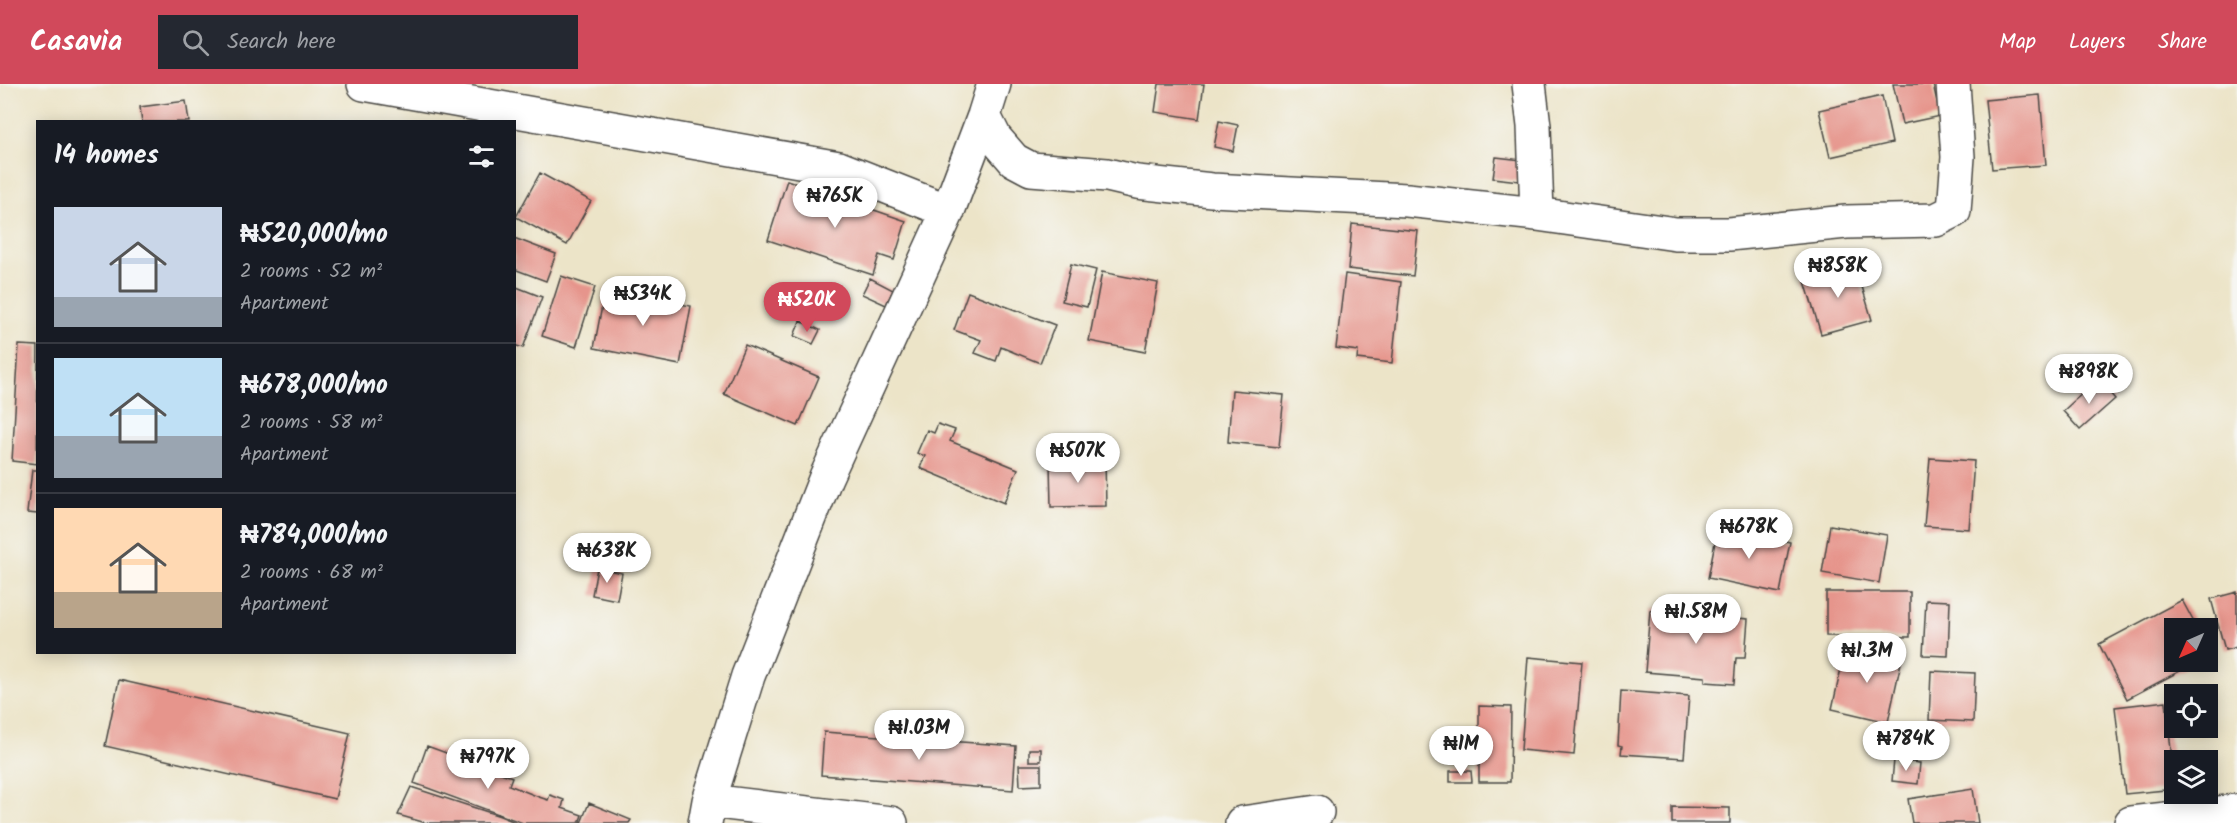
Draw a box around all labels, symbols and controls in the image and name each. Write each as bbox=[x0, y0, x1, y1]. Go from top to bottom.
search box bbox=[158, 15, 578, 69]
text: Casavia bbox=[30, 20, 122, 65]
text: Search here bbox=[227, 25, 336, 60]
icon: search bbox=[179, 26, 212, 59]
text: Map bbox=[1999, 26, 2036, 59]
text: Layers bbox=[2069, 26, 2125, 59]
text: Share bbox=[2158, 26, 2207, 59]
text: 14 homes bbox=[54, 135, 159, 177]
icon: filters bbox=[465, 140, 498, 173]
pin: ₦765K bbox=[793, 178, 877, 229]
text: ₦765K bbox=[807, 181, 863, 213]
text: ₦520,000/mo bbox=[240, 214, 388, 256]
icon: home bbox=[102, 231, 174, 303]
pin: ₦858K bbox=[1796, 248, 1880, 299]
text: ₦858K bbox=[1808, 251, 1868, 283]
text: 2 rooms · 52 m² bbox=[240, 256, 382, 288]
pin: ₦534K bbox=[601, 276, 685, 327]
text: ₦534K bbox=[614, 279, 672, 311]
pin: ₦520K bbox=[765, 282, 849, 333]
text: ₦520K bbox=[778, 285, 836, 317]
text: Apartment bbox=[240, 288, 329, 320]
pin: ₦898K bbox=[2047, 354, 2131, 405]
text: ₦898K bbox=[2059, 357, 2119, 389]
text: ₦678,000/mo bbox=[240, 365, 388, 407]
icon: home bbox=[102, 382, 174, 454]
text: 2 rooms · 58 m² bbox=[240, 407, 382, 439]
pin: ₦507K bbox=[1036, 433, 1120, 484]
text: ₦507K bbox=[1050, 436, 1106, 468]
text: Apartment bbox=[240, 439, 329, 471]
pin: ₦678K bbox=[1707, 509, 1791, 560]
text: ₦678K bbox=[1720, 512, 1778, 544]
text: ₦784,000/mo bbox=[240, 515, 388, 557]
icon: home bbox=[102, 532, 174, 604]
pin: ₦638K bbox=[565, 533, 649, 584]
text: ₦638K bbox=[577, 536, 637, 568]
text: 2 rooms · 68 m² bbox=[240, 557, 383, 589]
text: Apartment bbox=[240, 589, 329, 621]
pin: ₦1.58M bbox=[1647, 594, 1745, 645]
text: ₦1.58M bbox=[1665, 597, 1727, 629]
north arrow bbox=[2164, 618, 2218, 672]
map controls bbox=[2164, 618, 2218, 804]
pin: ₦1.3M bbox=[1825, 633, 1909, 684]
text: ₦1.3M bbox=[1841, 636, 1893, 668]
button: locate bbox=[2164, 684, 2218, 738]
pin: ₦1.03M bbox=[870, 710, 968, 761]
text: ₦1.03M bbox=[888, 713, 950, 745]
pin: ₦784K bbox=[1864, 721, 1948, 772]
text: ₦784K bbox=[1877, 724, 1935, 756]
pin: ₦1M bbox=[1432, 726, 1490, 777]
text: ₦1M bbox=[1443, 729, 1479, 761]
pin: ₦797K bbox=[446, 739, 530, 790]
text: ₦797K bbox=[460, 742, 516, 774]
button: layers bbox=[2164, 750, 2218, 804]

